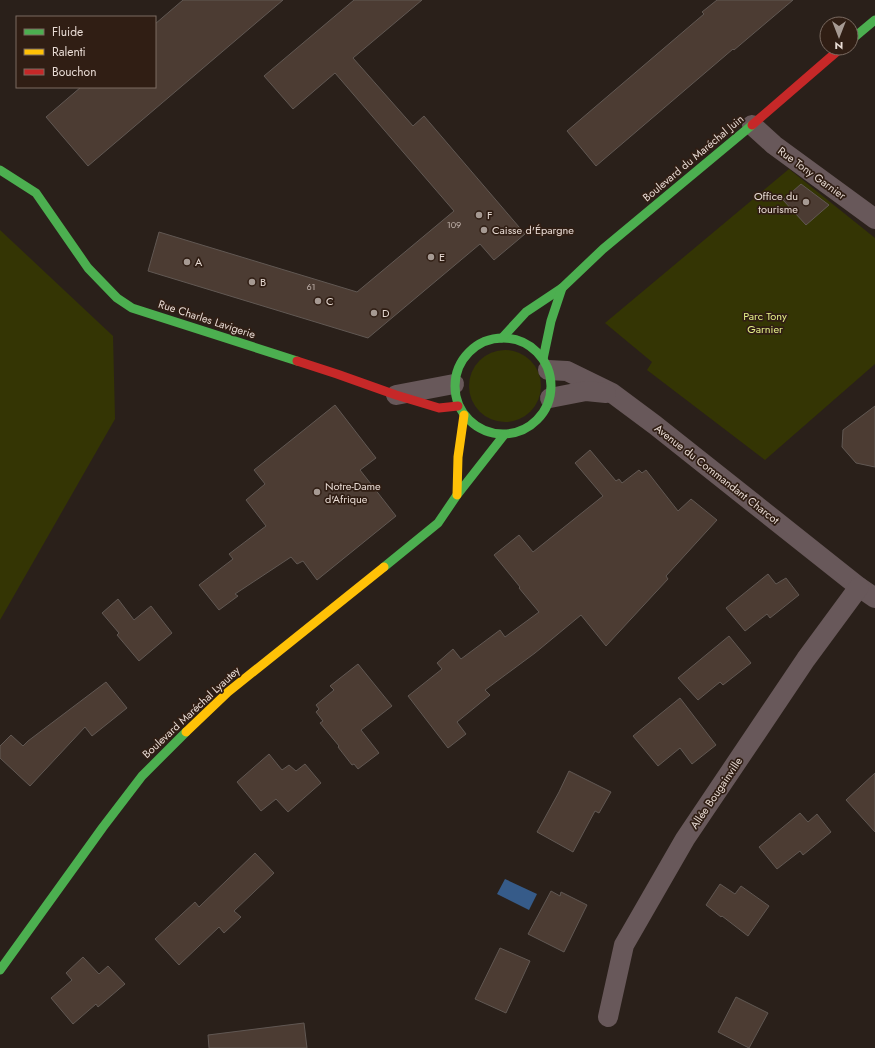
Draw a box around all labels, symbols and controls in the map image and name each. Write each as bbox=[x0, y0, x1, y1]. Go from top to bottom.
legend bbox=[16, 16, 156, 88]
north arrow bbox=[819, 16, 859, 56]
text: Fluide bbox=[52, 23, 83, 41]
text: N bbox=[835, 38, 843, 54]
text: Ralenti bbox=[52, 43, 86, 61]
text: Bouchon bbox=[52, 63, 96, 81]
street label: Boulevard du Maréchal Juin bbox=[639, 111, 747, 205]
street label: Rue Tony Garnier bbox=[775, 143, 849, 203]
place label: Office du tourisme bbox=[754, 188, 798, 217]
marker: Office du tourisme bbox=[801, 197, 811, 207]
place label: F bbox=[487, 207, 493, 223]
marker: F bbox=[474, 210, 484, 220]
house number: 109 bbox=[447, 218, 461, 231]
place label: Caisse d'Épargne bbox=[492, 222, 574, 238]
marker: Caisse d'Épargne bbox=[479, 225, 489, 235]
place label: E bbox=[439, 249, 445, 265]
marker: E bbox=[426, 252, 436, 262]
place label: A bbox=[195, 254, 203, 270]
marker: A bbox=[182, 257, 192, 267]
place label: B bbox=[260, 274, 266, 290]
marker: B bbox=[247, 277, 257, 287]
house number: 61 bbox=[306, 280, 316, 293]
place label: C bbox=[326, 293, 334, 309]
street label: Rue Charles Lavigerie bbox=[156, 296, 258, 342]
marker: C bbox=[313, 296, 323, 306]
place label: D bbox=[382, 305, 390, 321]
marker: D bbox=[369, 308, 379, 318]
park label: Parc Tony Garnier bbox=[743, 308, 787, 337]
street label: Avenue du Commandant Charcot bbox=[651, 420, 783, 528]
place label: Notre-Dame d'Afrique bbox=[325, 478, 381, 507]
marker: Notre-Dame d'Afrique bbox=[312, 487, 322, 497]
street label: Boulevard Maréchal Lyautey bbox=[139, 662, 243, 762]
street label: Allée Bougainville bbox=[686, 754, 746, 832]

